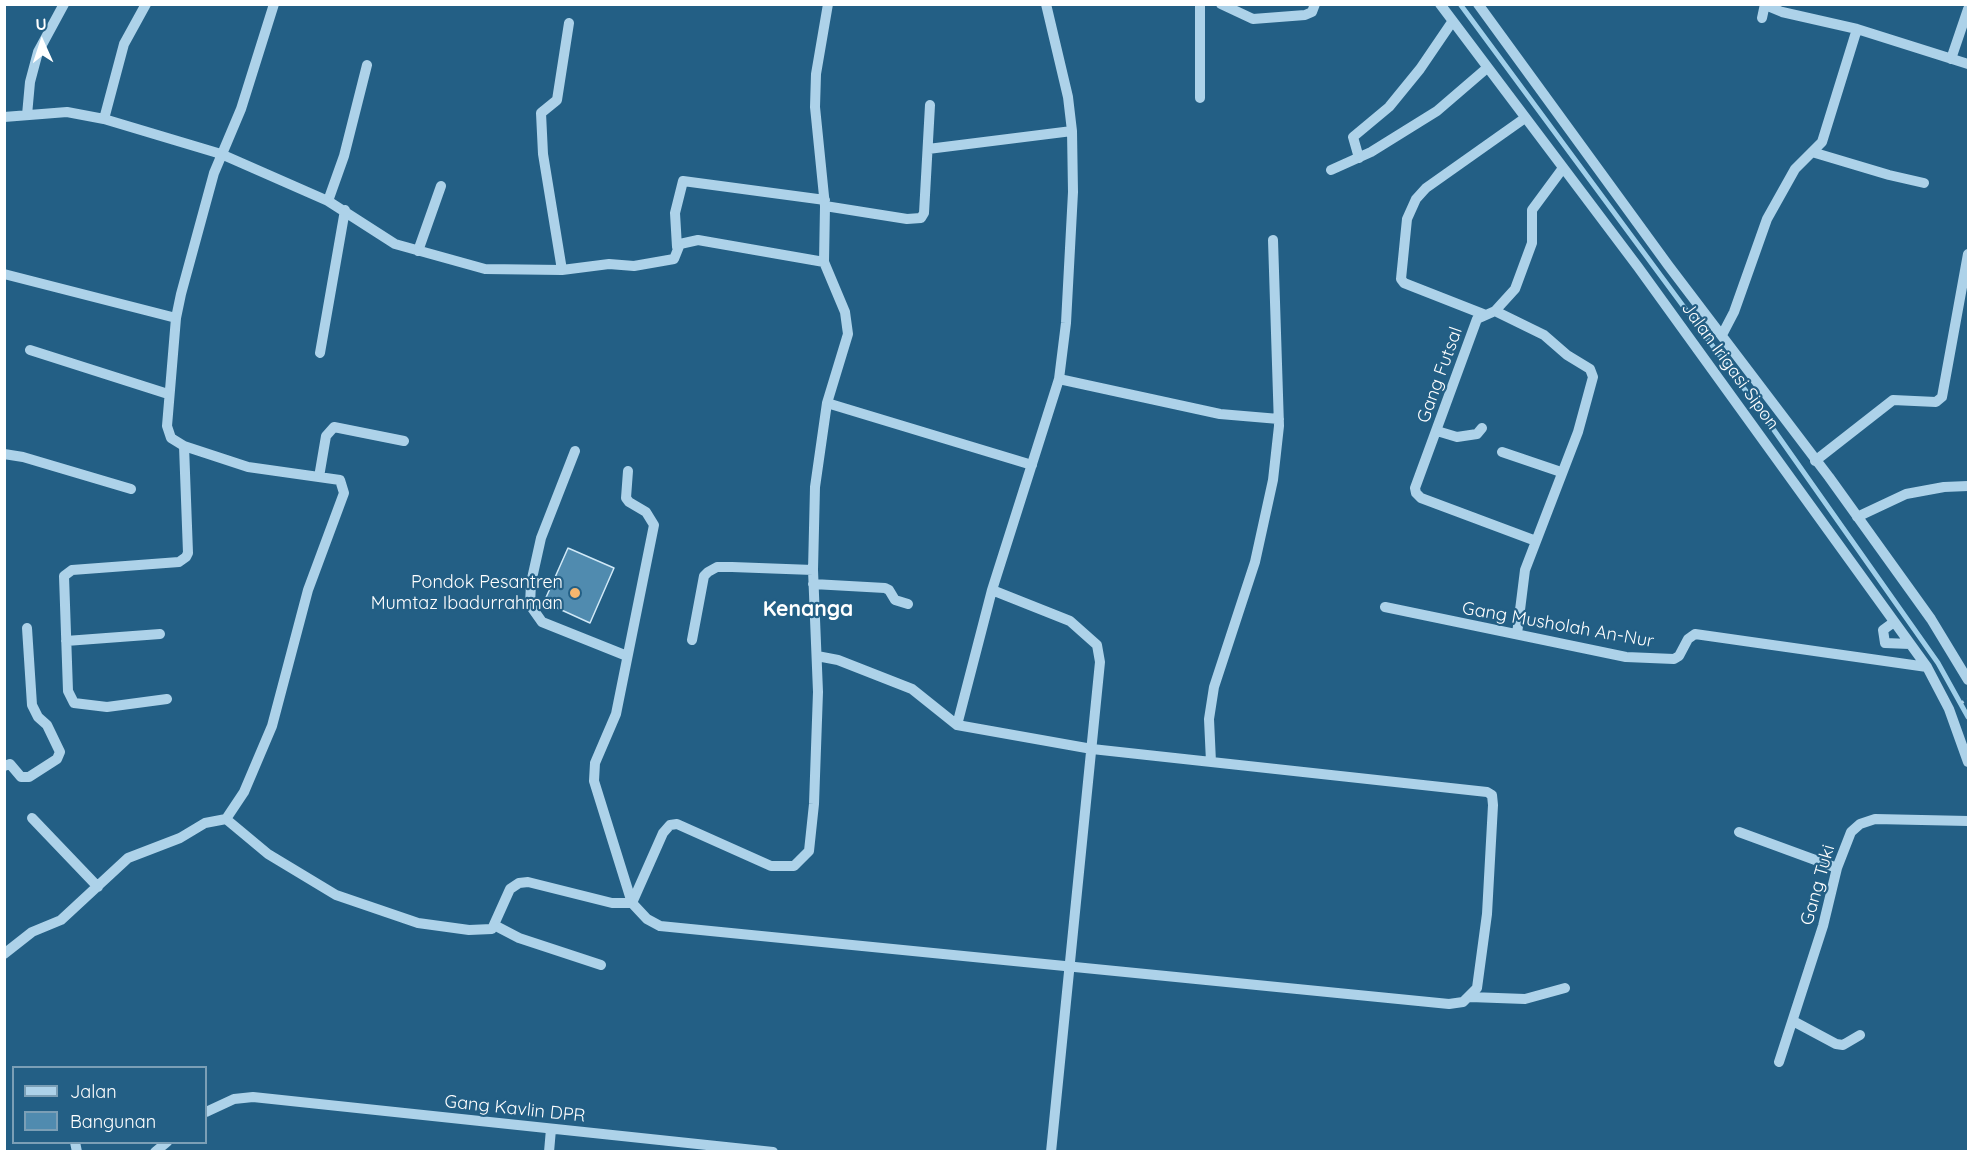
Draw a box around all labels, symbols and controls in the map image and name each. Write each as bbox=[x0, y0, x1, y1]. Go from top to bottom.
north arrow bbox=[12, 12, 72, 72]
text: U bbox=[35, 14, 47, 34]
street label: Jalan Irigasi Sipon bbox=[1677, 298, 1783, 434]
street label: Gang Futsal bbox=[1413, 324, 1467, 426]
place label: Pondok Pesantren Mumtaz Ibadurrahman bbox=[371, 572, 563, 614]
marker: Pondok Pesantren Mumtaz Ibadurrahman bbox=[568, 586, 582, 600]
district label: Kenanga bbox=[763, 597, 853, 623]
street label: Gang Musholah An-Nur bbox=[1460, 597, 1656, 653]
street label: Gang Tuki bbox=[1796, 842, 1840, 928]
legend bbox=[12, 1066, 207, 1144]
text: Jalan bbox=[70, 1080, 117, 1103]
street label: Gang Kavlin DPR bbox=[443, 1091, 587, 1127]
text: Bangunan bbox=[70, 1110, 156, 1133]

